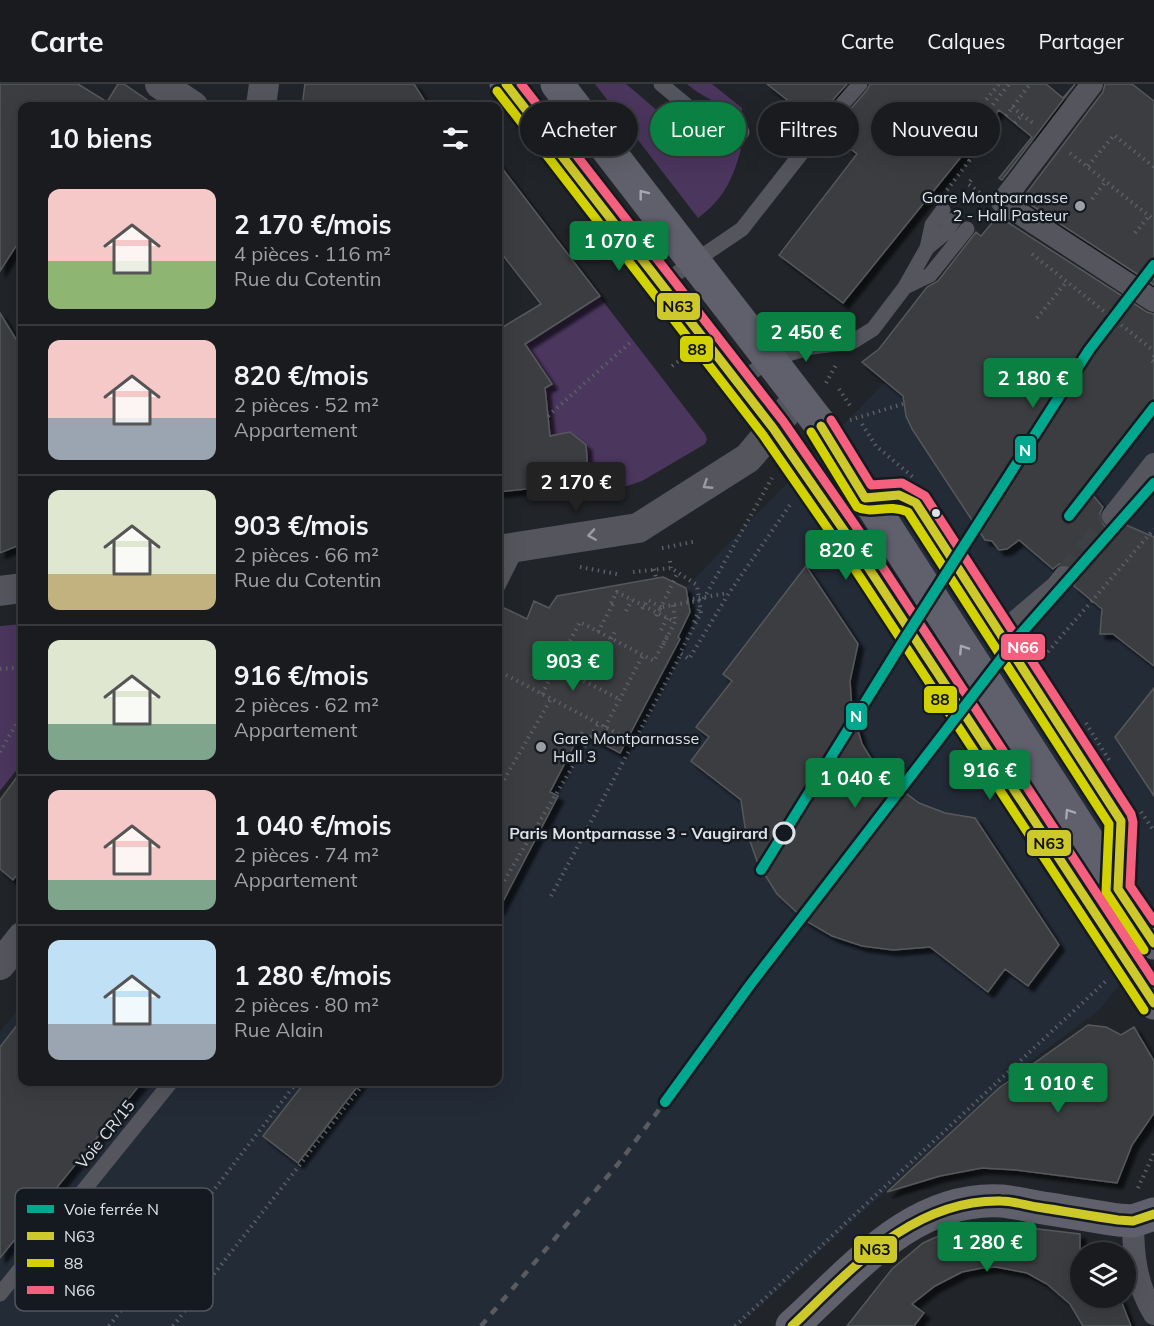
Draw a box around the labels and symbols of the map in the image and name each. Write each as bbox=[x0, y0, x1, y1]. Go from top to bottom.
place label: Gare Montparnasse 2 - Hall Pasteur bbox=[922, 187, 1068, 225]
one-way arrow bbox=[639, 190, 650, 201]
marker: Gare Montparnasse 2 - Hall Pasteur bbox=[1073, 199, 1087, 213]
pin: 1 070 € bbox=[564, 221, 674, 272]
line badge: N63 bbox=[656, 292, 701, 321]
text: N63 bbox=[662, 296, 694, 316]
pin: 2 450 € bbox=[751, 312, 861, 363]
line badge: 88 bbox=[679, 335, 714, 363]
text: 88 bbox=[687, 339, 707, 359]
pin: 2 180 € bbox=[978, 358, 1088, 409]
line badge: N bbox=[1014, 435, 1037, 464]
text: N bbox=[1019, 440, 1031, 460]
pin: 2 170 € bbox=[521, 462, 631, 513]
one-way arrow bbox=[703, 477, 713, 489]
unlabelled marker bbox=[930, 507, 942, 519]
one-way arrow bbox=[587, 528, 597, 541]
pin: 820 € bbox=[804, 530, 888, 581]
line badge: N66 bbox=[1000, 633, 1046, 661]
text: N66 bbox=[1007, 637, 1039, 657]
pin: 903 € bbox=[531, 641, 615, 692]
one-way arrow bbox=[959, 645, 971, 655]
line badge: 88 bbox=[923, 685, 958, 714]
text: 88 bbox=[930, 689, 950, 709]
line badge: N bbox=[845, 702, 868, 731]
text: N bbox=[850, 706, 862, 726]
place label: Gare Montparnasse Hall 3 bbox=[553, 728, 699, 766]
marker: Gare Montparnasse Hall 3 bbox=[534, 740, 548, 754]
pin: 916 € bbox=[948, 750, 1032, 801]
pin: 1 040 € bbox=[800, 758, 910, 809]
one-way arrow bbox=[1065, 809, 1077, 819]
marker: Paris Montparnasse 3 - Vaugirard bbox=[773, 822, 795, 844]
place label: Paris Montparnasse 3 - Vaugirard bbox=[509, 823, 768, 843]
line badge: N63 bbox=[1026, 829, 1072, 857]
text: N63 bbox=[1033, 833, 1065, 853]
pin: 1 010 € bbox=[1003, 1063, 1113, 1114]
street label: Voie CR/15 bbox=[71, 1096, 139, 1172]
legend bbox=[15, 1188, 213, 1311]
text: Voie ferrée N bbox=[64, 1199, 159, 1219]
pin: 1 280 € bbox=[932, 1222, 1042, 1273]
text: N63 bbox=[64, 1226, 95, 1246]
line badge: N63 bbox=[853, 1235, 898, 1264]
text: N63 bbox=[859, 1239, 891, 1259]
text: 88 bbox=[64, 1253, 83, 1273]
text: N66 bbox=[64, 1280, 95, 1300]

